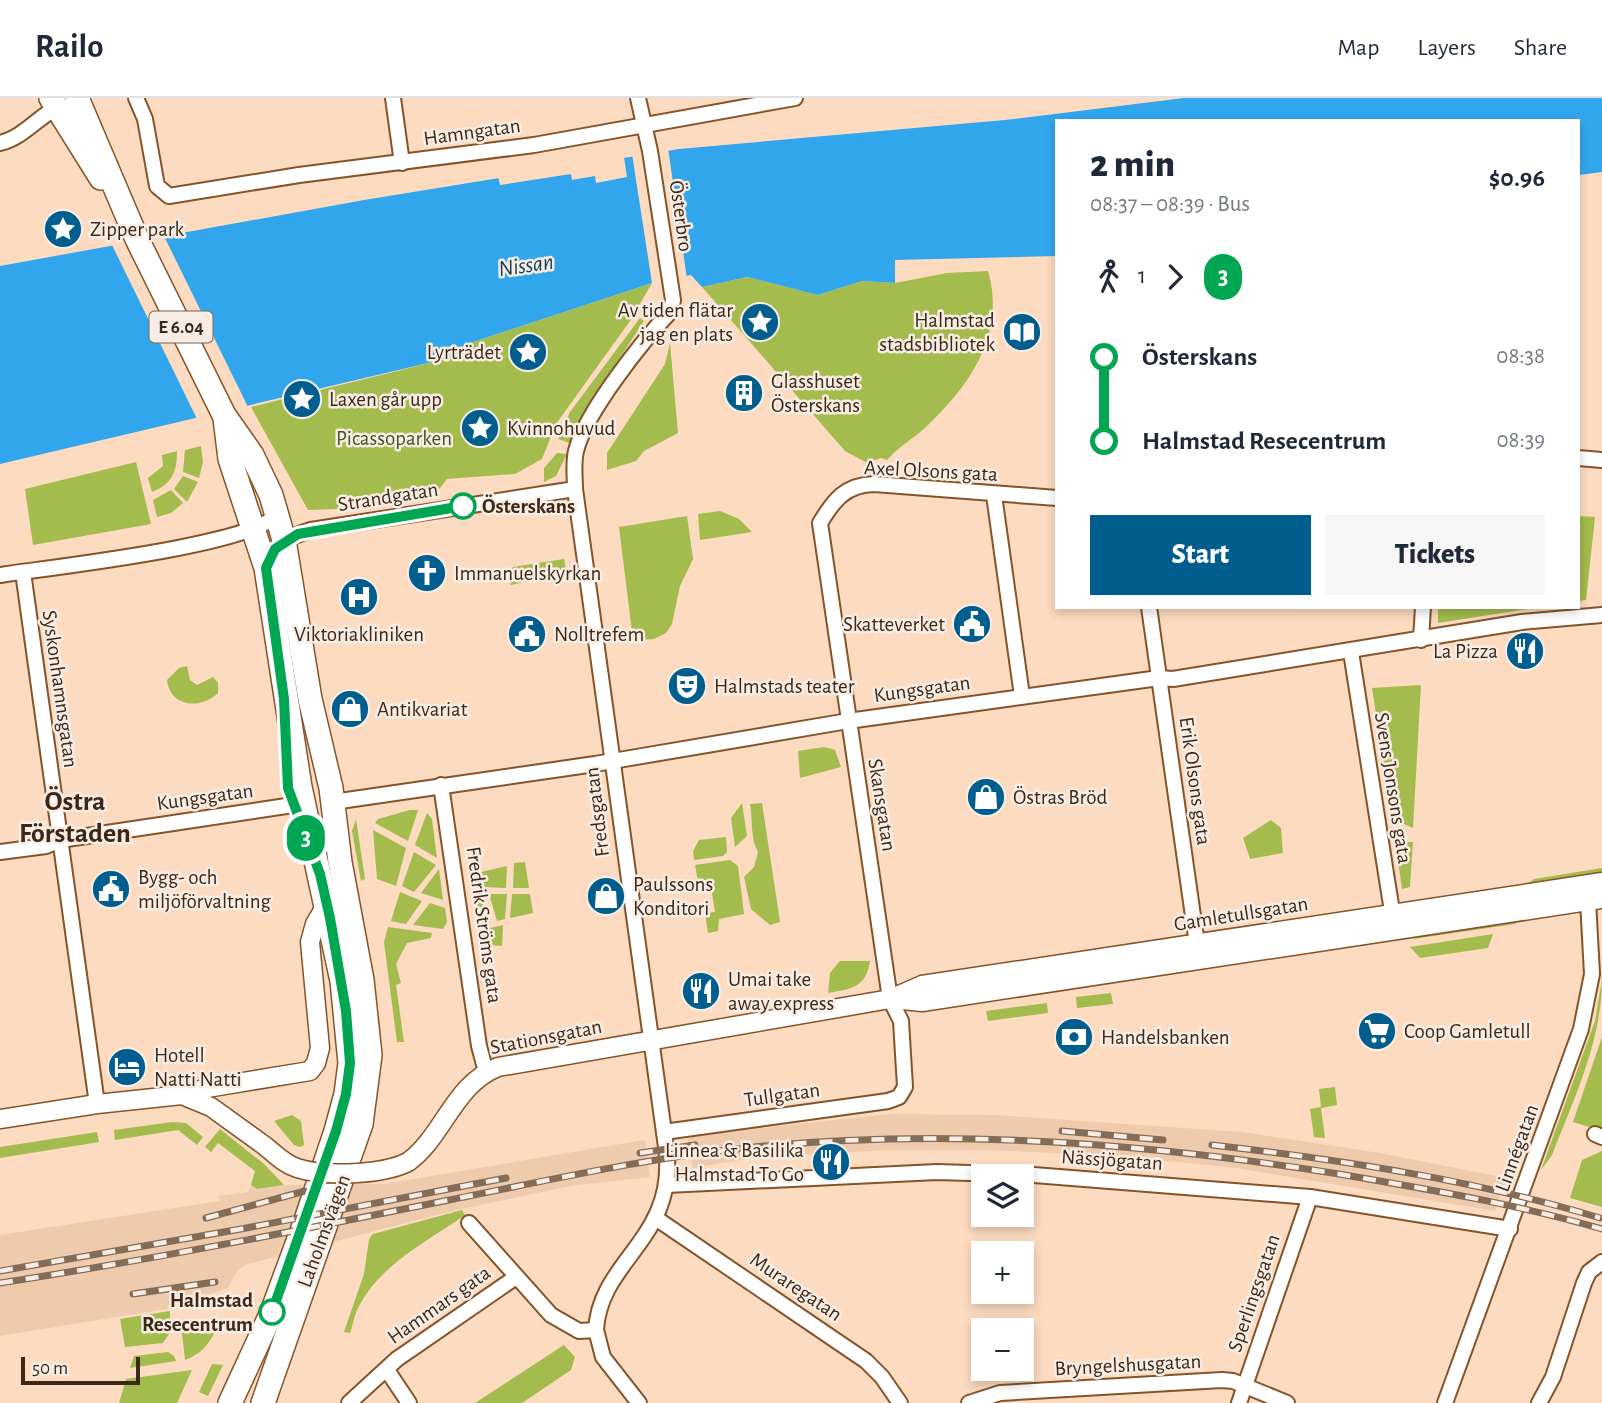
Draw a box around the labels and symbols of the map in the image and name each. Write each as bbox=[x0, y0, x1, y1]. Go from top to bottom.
street label: Hamngatan bbox=[422, 115, 522, 149]
street label: Österbro bbox=[666, 179, 697, 253]
place icon: Zipper park bbox=[42, 208, 84, 250]
place label: Zipper park bbox=[90, 219, 184, 240]
water label: Nissan bbox=[497, 251, 555, 281]
place label: Av tiden flätar jag en plats bbox=[618, 300, 733, 345]
place icon: Av tiden flätar jag en plats bbox=[739, 301, 781, 343]
place label: Halmstad stadsbibliotek bbox=[879, 310, 995, 355]
library icon: Halmstad stadsbibliotek bbox=[1001, 311, 1043, 353]
road number: E 6.04 bbox=[150, 312, 212, 342]
place icon: Lyrträdet bbox=[507, 331, 549, 373]
place label: Lyrträdet bbox=[427, 342, 501, 363]
place label: Glasshuset Österskans bbox=[771, 371, 860, 416]
building icon: Glasshuset Österskans bbox=[723, 372, 765, 414]
place icon: Laxen går upp bbox=[281, 378, 323, 420]
place label: Laxen går upp bbox=[329, 389, 442, 410]
place icon: Kvinnohuvud bbox=[459, 407, 501, 449]
place label: Kvinnohuvud bbox=[507, 418, 616, 439]
park label: Picassoparken bbox=[336, 428, 452, 449]
street label: Axel Olsons gata bbox=[864, 457, 999, 485]
street label: Strandgatan bbox=[336, 479, 440, 515]
marker: Österskans bbox=[450, 493, 476, 519]
place label: Österskans bbox=[482, 494, 575, 517]
church icon: Immanuelskyrkan bbox=[406, 552, 448, 594]
place label: Immanuelskyrkan bbox=[454, 563, 601, 584]
hospital icon: Viktoriakliniken bbox=[338, 576, 380, 618]
public building icon: Skatteverket bbox=[951, 603, 993, 645]
street label: Syskonhamnsgatan bbox=[39, 609, 81, 769]
public building icon: Nolltrefem bbox=[506, 613, 548, 655]
place label: Skatteverket bbox=[843, 614, 945, 635]
place label: Viktoriakliniken bbox=[294, 624, 424, 645]
place label: Nolltrefem bbox=[554, 624, 644, 645]
restaurant icon: La Pizza bbox=[1504, 630, 1546, 672]
place label: La Pizza bbox=[1433, 641, 1498, 662]
theatre icon: Halmstads teater bbox=[666, 665, 708, 707]
street label: Kungsgatan bbox=[872, 672, 972, 706]
place label: Halmstads teater bbox=[714, 676, 855, 697]
shop icon: Antikvariat bbox=[329, 688, 371, 730]
place label: Antikvariat bbox=[377, 699, 468, 720]
street label: Svens Jonsons gata bbox=[1371, 711, 1415, 865]
street label: Erik Olsons gata bbox=[1176, 715, 1214, 847]
street label: Skansgatan bbox=[864, 757, 900, 853]
street label: Fredsgatan bbox=[581, 766, 613, 858]
shop icon: Östras Bröd bbox=[965, 776, 1007, 818]
street label: Kungsgatan bbox=[155, 780, 255, 814]
district label: Östra Förstaden bbox=[19, 786, 131, 848]
place label: Östras Bröd bbox=[1013, 786, 1107, 808]
line badge: 3 bbox=[283, 815, 329, 861]
street label: Fredrik Ströms gata bbox=[463, 845, 505, 1005]
place label: Bygg- och miljöförvaltning bbox=[138, 867, 272, 912]
public building icon: Bygg- och miljöförvaltning bbox=[90, 868, 132, 910]
place label: Paulssons Konditori bbox=[633, 874, 713, 919]
shop icon: Paulssons Konditori bbox=[585, 875, 627, 917]
street label: Gamletullsgatan bbox=[1172, 893, 1310, 935]
place label: Umai take away express bbox=[728, 969, 834, 1014]
restaurant icon: Umai take away express bbox=[680, 970, 722, 1012]
supermarket icon: Coop Gamletull bbox=[1356, 1010, 1398, 1052]
street label: Stationsgatan bbox=[488, 1016, 604, 1058]
bank icon: Handelsbanken bbox=[1053, 1016, 1095, 1058]
place label: Coop Gamletull bbox=[1404, 1021, 1531, 1042]
place label: Handelsbanken bbox=[1101, 1027, 1230, 1048]
place label: Hotell Natti Natti bbox=[154, 1045, 242, 1090]
hotel icon: Hotell Natti Natti bbox=[106, 1046, 148, 1088]
street label: Tullgatan bbox=[743, 1079, 821, 1111]
street label: Linnégatan bbox=[1491, 1101, 1543, 1195]
place label: Linnea & Basilika Halmstad To Go bbox=[665, 1140, 804, 1185]
restaurant icon: Linnea & Basilika Halmstad To Go bbox=[810, 1141, 852, 1183]
street label: Nässjögatan bbox=[1061, 1146, 1163, 1174]
street label: Laholmsvägen bbox=[294, 1172, 354, 1290]
street label: Sperlingsgatan bbox=[1224, 1231, 1284, 1355]
street label: Muraregatan bbox=[746, 1249, 846, 1325]
street label: Hammars gata bbox=[384, 1262, 495, 1348]
place label: Halmstad Resecentrum bbox=[142, 1290, 253, 1335]
marker: Halmstad Resecentrum bbox=[259, 1299, 285, 1325]
street label: Bryngelshusgatan bbox=[1054, 1351, 1202, 1379]
scale bar bbox=[21, 1354, 140, 1386]

